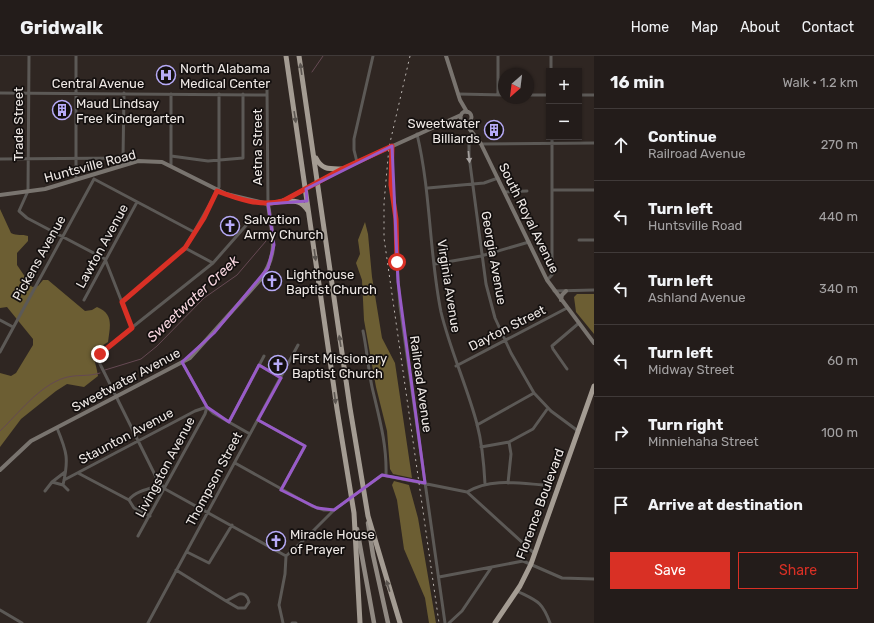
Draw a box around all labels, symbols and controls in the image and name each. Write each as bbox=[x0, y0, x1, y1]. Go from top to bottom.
text: Gridwalk bbox=[20, 16, 103, 39]
text: Home bbox=[631, 19, 669, 36]
text: Map bbox=[691, 19, 718, 36]
text: About bbox=[740, 19, 780, 36]
text: Contact bbox=[802, 19, 854, 36]
place label: North Alabama Medical Center bbox=[180, 61, 270, 91]
one-way arrow bbox=[298, 63, 304, 75]
hospital icon: North Alabama Medical Center bbox=[155, 64, 177, 86]
north arrow bbox=[498, 68, 534, 104]
map controls bbox=[546, 68, 582, 140]
button: + bbox=[546, 68, 582, 104]
text: 16 min bbox=[610, 72, 665, 92]
text: Walk · 1.2 km bbox=[782, 75, 858, 90]
street label: Central Avenue bbox=[52, 76, 144, 91]
street label: Trade Street bbox=[11, 87, 26, 161]
place label: Maud Lindsay Free Kindergarten bbox=[76, 96, 185, 127]
building icon: Maud Lindsay Free Kindergarten bbox=[51, 99, 73, 121]
button: − bbox=[546, 104, 582, 140]
street label: Aetna Street bbox=[250, 109, 265, 185]
one-way arrow bbox=[292, 111, 298, 123]
place label: Sweetwater Billiards bbox=[407, 116, 480, 146]
building icon: Sweetwater Billiards bbox=[483, 119, 505, 141]
text: Continue bbox=[648, 128, 717, 146]
icon: ahead bbox=[610, 134, 632, 156]
text: 270 m bbox=[821, 137, 858, 152]
text: Railroad Avenue bbox=[648, 146, 746, 161]
street label: Huntsville Road bbox=[43, 147, 137, 185]
one-way arrow bbox=[466, 151, 472, 163]
street label: South Royal Avenue bbox=[496, 160, 562, 276]
text: Turn left bbox=[648, 200, 713, 218]
street label: Lawton Avenue bbox=[73, 201, 131, 291]
icon: left bbox=[610, 206, 632, 228]
text: 440 m bbox=[819, 209, 858, 224]
street label: Georgia Avenue bbox=[477, 210, 510, 306]
place label: Salvation Army Church bbox=[244, 212, 323, 242]
street label: Pickens Avenue bbox=[9, 213, 69, 303]
church icon: Salvation Army Church bbox=[219, 215, 241, 237]
text: Huntsville Road bbox=[648, 218, 742, 233]
street label: Virginia Avenue bbox=[433, 238, 464, 334]
one-way arrow bbox=[312, 249, 318, 262]
water label: Sweetwater Creek bbox=[144, 252, 243, 346]
route start bbox=[388, 253, 406, 271]
place label: Lighthouse Baptist Church bbox=[286, 267, 377, 297]
church icon: Lighthouse Baptist Church bbox=[261, 270, 283, 292]
text: Turn left bbox=[648, 272, 713, 290]
icon: left bbox=[610, 278, 632, 300]
text: 340 m bbox=[819, 281, 858, 296]
text: Ashland Avenue bbox=[648, 290, 746, 305]
street label: Dayton Street bbox=[466, 302, 548, 354]
one-way arrow bbox=[337, 335, 343, 347]
street label: Railroad Avenue bbox=[407, 335, 435, 433]
text: Turn left bbox=[648, 344, 713, 362]
street label: Sweetwater Avenue bbox=[69, 345, 183, 415]
route end bbox=[91, 345, 109, 363]
icon: left bbox=[610, 350, 632, 372]
place label: First Missionary Baptist Church bbox=[292, 351, 387, 381]
text: 60 m bbox=[827, 353, 858, 368]
church icon: First Missionary Baptist Church bbox=[267, 354, 289, 376]
text: Midway Street bbox=[648, 362, 734, 377]
one-way arrow bbox=[332, 392, 338, 404]
street label: Staunton Avenue bbox=[76, 405, 176, 467]
street label: Livingston Avenue bbox=[132, 414, 199, 520]
text: Turn right bbox=[648, 416, 723, 434]
icon: right bbox=[610, 422, 632, 444]
text: 100 m bbox=[821, 425, 858, 440]
street label: Thompson Street bbox=[183, 429, 245, 529]
text: Minniehaha Street bbox=[648, 434, 759, 449]
street label: Florence Boulevard bbox=[513, 447, 567, 561]
icon: arrive bbox=[610, 494, 632, 516]
text: Arrive at destination bbox=[648, 496, 803, 514]
place label: Miracle House of Prayer bbox=[290, 527, 375, 557]
church icon: Miracle House of Prayer bbox=[265, 530, 287, 552]
button: Save bbox=[610, 552, 730, 589]
button: Share bbox=[738, 552, 858, 589]
one-way arrow bbox=[385, 580, 391, 592]

